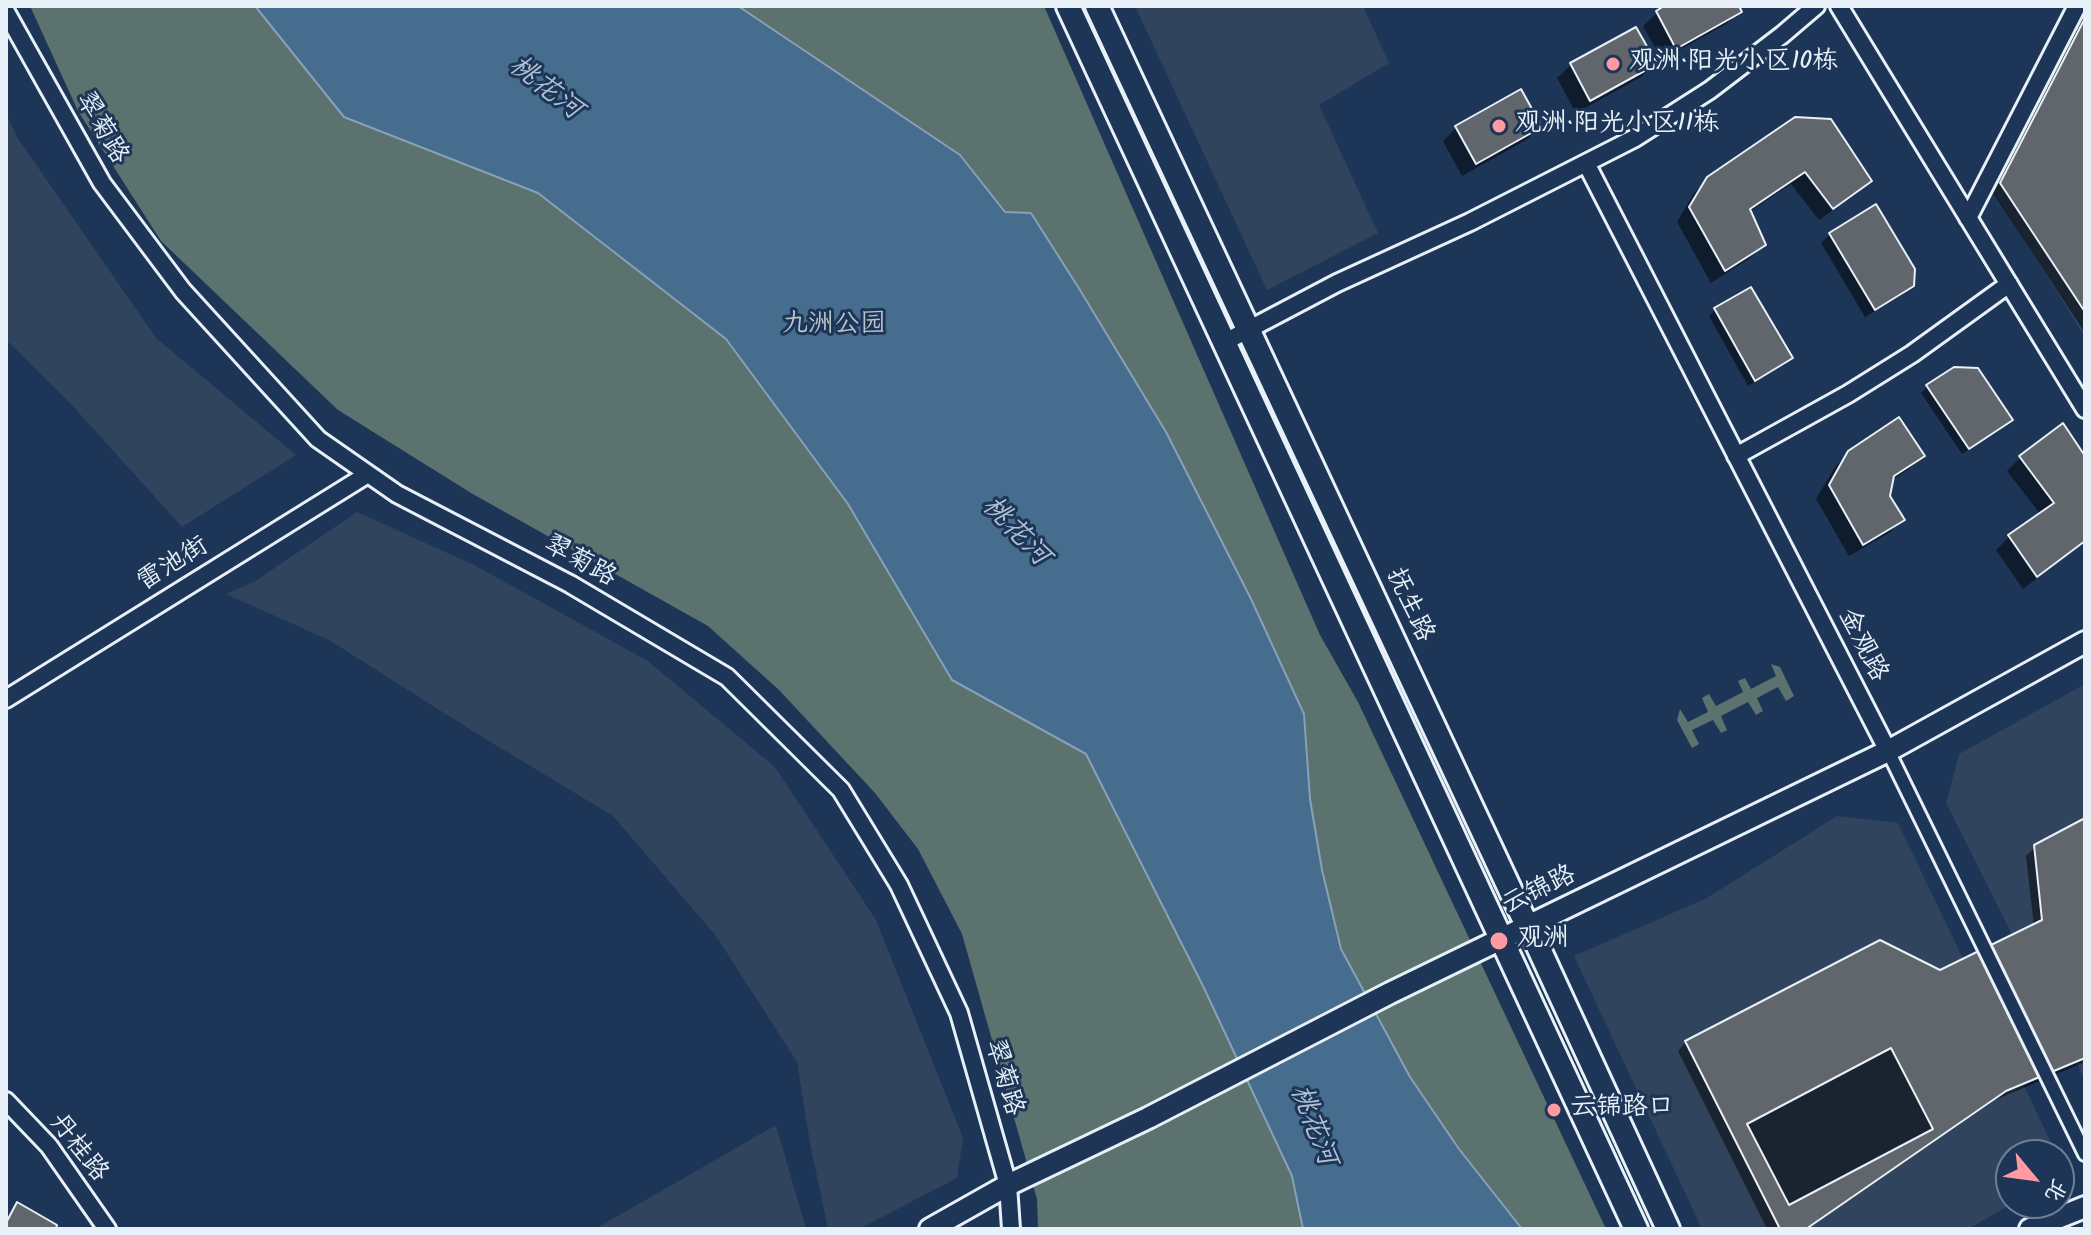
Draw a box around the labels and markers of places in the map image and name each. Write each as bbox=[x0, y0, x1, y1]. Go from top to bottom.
place label: 观洲·阳光小区10栋 bbox=[1629, 48, 1838, 80]
marker: 观洲·阳光小区10栋 bbox=[1604, 55, 1622, 73]
place label: 观洲·阳光小区11栋 bbox=[1515, 110, 1719, 142]
marker: 观洲·阳光小区11栋 bbox=[1490, 117, 1508, 135]
place label: 观洲 bbox=[1517, 925, 1569, 957]
marker: 观洲 bbox=[1488, 930, 1510, 952]
place label: 云锦路口 bbox=[1570, 1094, 1674, 1126]
marker: 云锦路口 bbox=[1545, 1101, 1563, 1119]

